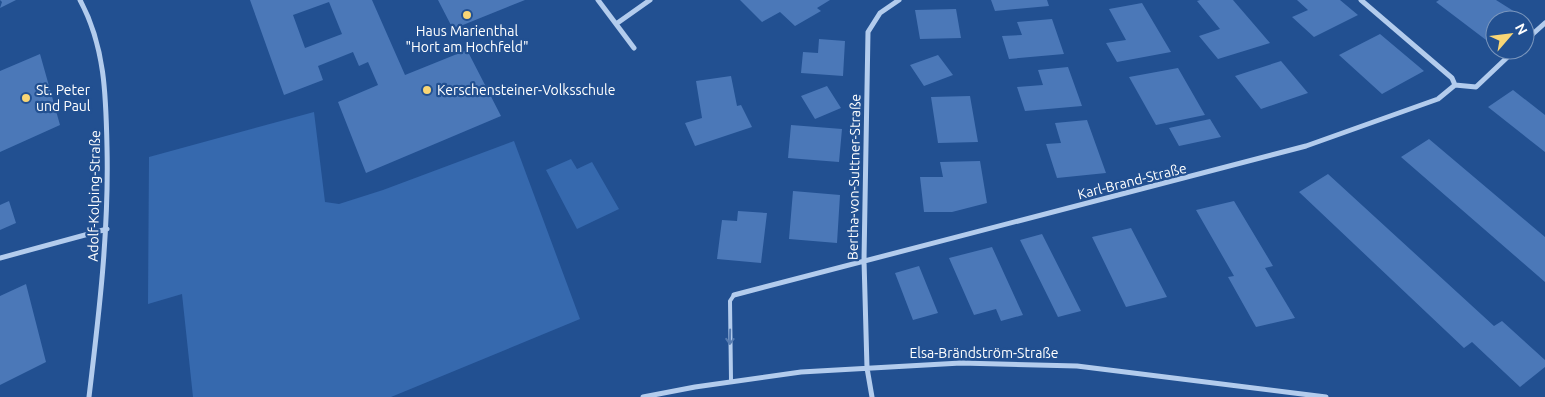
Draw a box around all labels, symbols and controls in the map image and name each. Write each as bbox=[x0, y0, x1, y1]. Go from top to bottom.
marker: Haus Marienthal "Hort am Hochfeld" bbox=[461, 9, 473, 21]
north arrow bbox=[1485, 10, 1535, 60]
text: N bbox=[1512, 21, 1531, 37]
place label: Haus Marienthal "Hort am Hochfeld" bbox=[405, 23, 529, 55]
place label: St. Peter und Paul bbox=[36, 82, 91, 114]
place label: Kerschensteiner-Volksschule bbox=[437, 82, 616, 98]
marker: Kerschensteiner-Volksschule bbox=[421, 84, 433, 96]
marker: St. Peter und Paul bbox=[20, 92, 32, 104]
street label: Bertha-von-Suttner-Straße bbox=[845, 94, 863, 260]
street label: Adolf-Kolping-Straße bbox=[85, 130, 103, 262]
street label: Karl-Brand-Straße bbox=[1076, 160, 1188, 202]
one-way arrow bbox=[725, 328, 734, 344]
street label: Elsa-Brändström-Straße bbox=[909, 345, 1059, 361]

